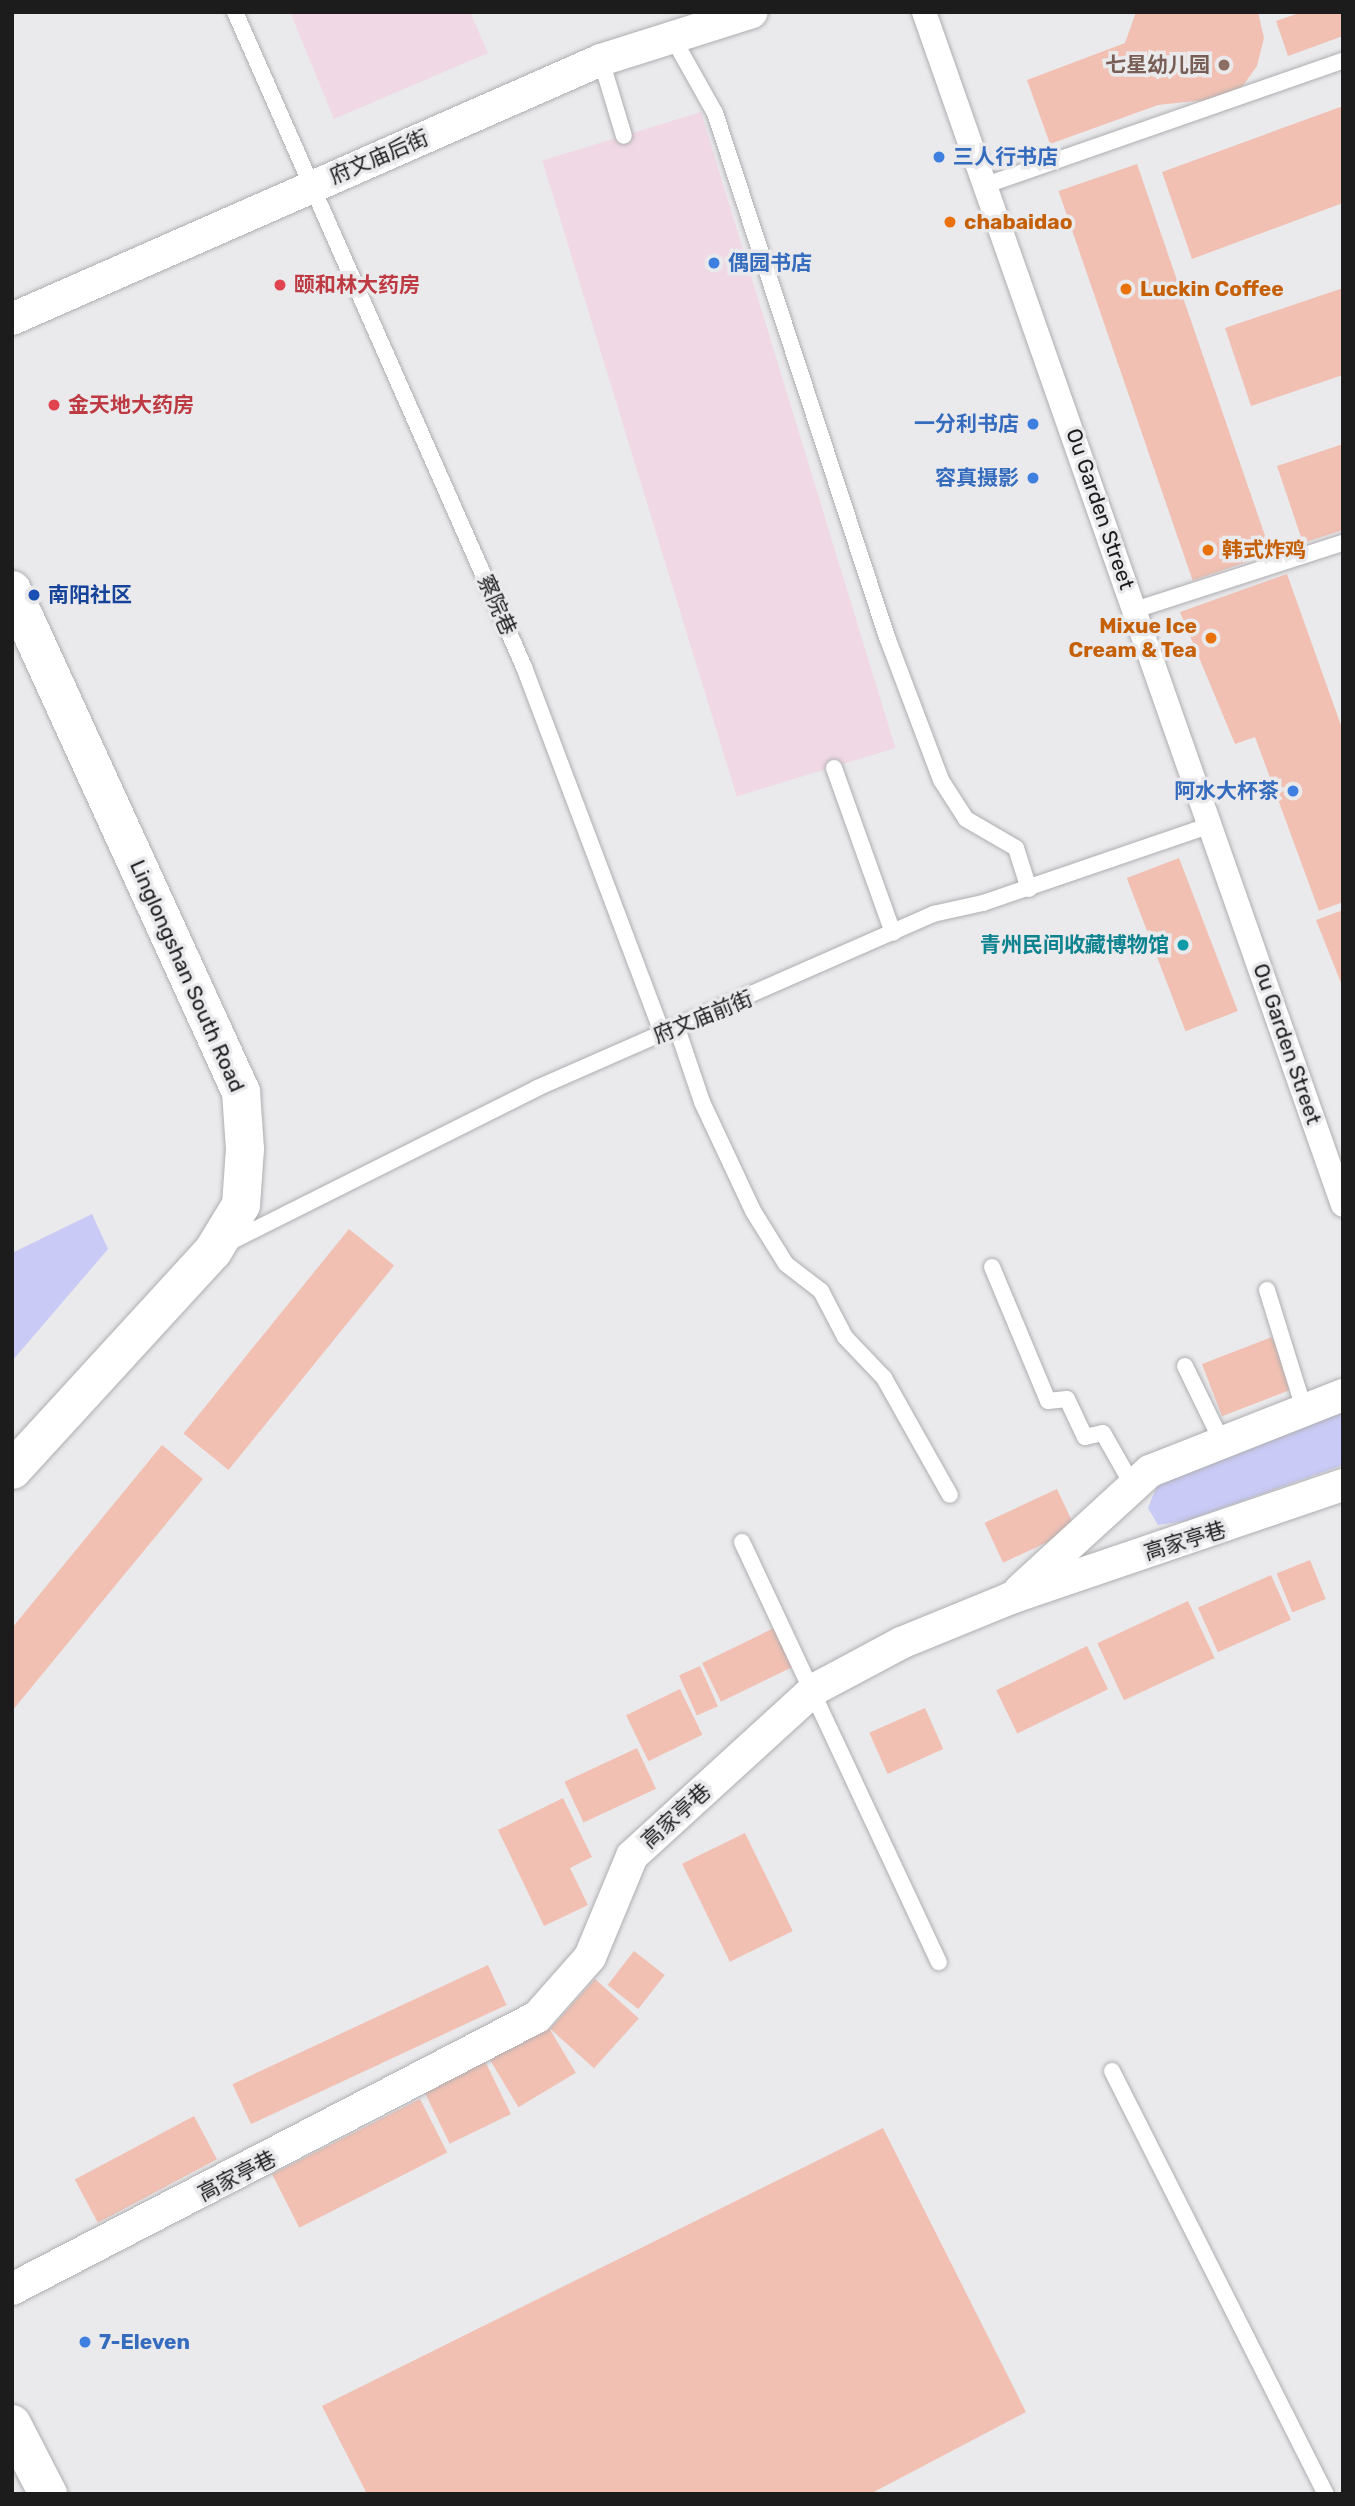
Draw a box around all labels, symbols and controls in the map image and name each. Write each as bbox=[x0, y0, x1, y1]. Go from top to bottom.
place label: 七星幼儿园 bbox=[1105, 52, 1210, 78]
marker: 七星幼儿园 bbox=[1216, 57, 1232, 73]
street label: 府文庙后街 bbox=[326, 125, 432, 189]
place label: 三人行书店 bbox=[953, 144, 1058, 170]
marker: 三人行书店 bbox=[931, 149, 947, 165]
place label: chabaidao bbox=[964, 209, 1073, 235]
marker: chabaidao bbox=[942, 214, 958, 230]
place label: 偶园书店 bbox=[728, 250, 812, 276]
marker: 偶园书店 bbox=[706, 255, 722, 271]
place label: 颐和林大药房 bbox=[294, 272, 420, 298]
place label: Luckin Coffee bbox=[1140, 276, 1284, 302]
marker: 颐和林大药房 bbox=[272, 277, 288, 293]
marker: Luckin Coffee bbox=[1118, 281, 1134, 297]
place label: 金天地大药房 bbox=[68, 392, 194, 418]
marker: 金天地大药房 bbox=[46, 397, 62, 413]
place label: 一分利书店 bbox=[914, 411, 1019, 437]
marker: 一分利书店 bbox=[1025, 416, 1041, 432]
street label: Ou Garden Street bbox=[1061, 425, 1139, 593]
place label: 容真摄影 bbox=[935, 465, 1019, 491]
marker: 容真摄影 bbox=[1025, 470, 1041, 486]
place label: 韩式炸鸡 bbox=[1222, 537, 1306, 563]
marker: 韩式炸鸡 bbox=[1200, 542, 1216, 558]
street label: 察院巷 bbox=[473, 571, 521, 639]
place label: 南阳社区 bbox=[48, 582, 132, 608]
marker: 南阳社区 bbox=[26, 587, 42, 603]
place label: Mixue Ice Cream & Tea bbox=[1068, 613, 1197, 663]
marker: Mixue Ice Cream & Tea bbox=[1203, 630, 1219, 646]
place label: 阿水大杯茶 bbox=[1174, 778, 1279, 804]
marker: 阿水大杯茶 bbox=[1285, 783, 1301, 799]
street label: Linglongshan South Road bbox=[124, 856, 250, 1096]
place label: 青州民间收藏博物馆 bbox=[980, 932, 1169, 958]
marker: 青州民间收藏博物馆 bbox=[1175, 937, 1191, 953]
street label: Ou Garden Street bbox=[1248, 960, 1326, 1128]
street label: 府文庙前街 bbox=[650, 986, 756, 1048]
street label: 高家亭巷 bbox=[1141, 1517, 1229, 1565]
street label: 高家亭巷 bbox=[636, 1779, 716, 1853]
street label: 高家亭巷 bbox=[194, 2146, 280, 2206]
place label: 7-Eleven bbox=[99, 2329, 190, 2355]
marker: 7-Eleven bbox=[77, 2334, 93, 2350]

